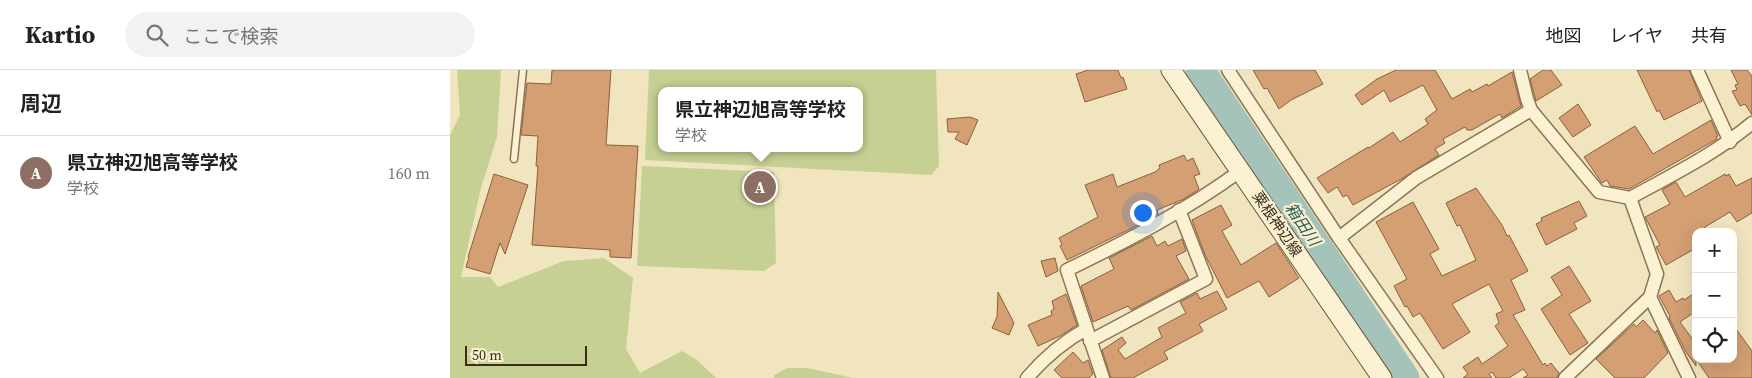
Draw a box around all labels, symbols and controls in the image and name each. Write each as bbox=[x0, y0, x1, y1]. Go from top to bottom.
search box bbox=[125, 12, 475, 57]
text: Kartio bbox=[25, 18, 95, 51]
icon: search bbox=[143, 21, 171, 49]
text: ここで検索 bbox=[183, 23, 278, 49]
text: 地図 bbox=[1546, 23, 1582, 48]
text: レイヤ bbox=[1610, 23, 1663, 48]
text: 共有 bbox=[1691, 23, 1727, 48]
popup bbox=[658, 87, 863, 152]
text: 周辺 bbox=[20, 89, 62, 118]
text: 県立神辺旭高等学校 bbox=[675, 96, 846, 122]
text: 学校 bbox=[675, 124, 707, 146]
text: 県立神辺旭高等学校 bbox=[67, 149, 238, 175]
text: A bbox=[31, 162, 41, 184]
text: 160 m bbox=[388, 162, 430, 184]
pin: A bbox=[744, 168, 776, 206]
text: 学校 bbox=[67, 177, 99, 199]
street label: 粟根神辺線 bbox=[1248, 187, 1307, 261]
water label: 箱田川 bbox=[1280, 198, 1327, 252]
your location bbox=[1130, 200, 1156, 226]
map controls bbox=[1692, 228, 1737, 363]
button: + bbox=[1692, 228, 1737, 273]
button: − bbox=[1692, 273, 1737, 318]
button: locate bbox=[1692, 318, 1737, 363]
scale bar bbox=[465, 343, 588, 366]
text: 50 m bbox=[472, 345, 502, 365]

